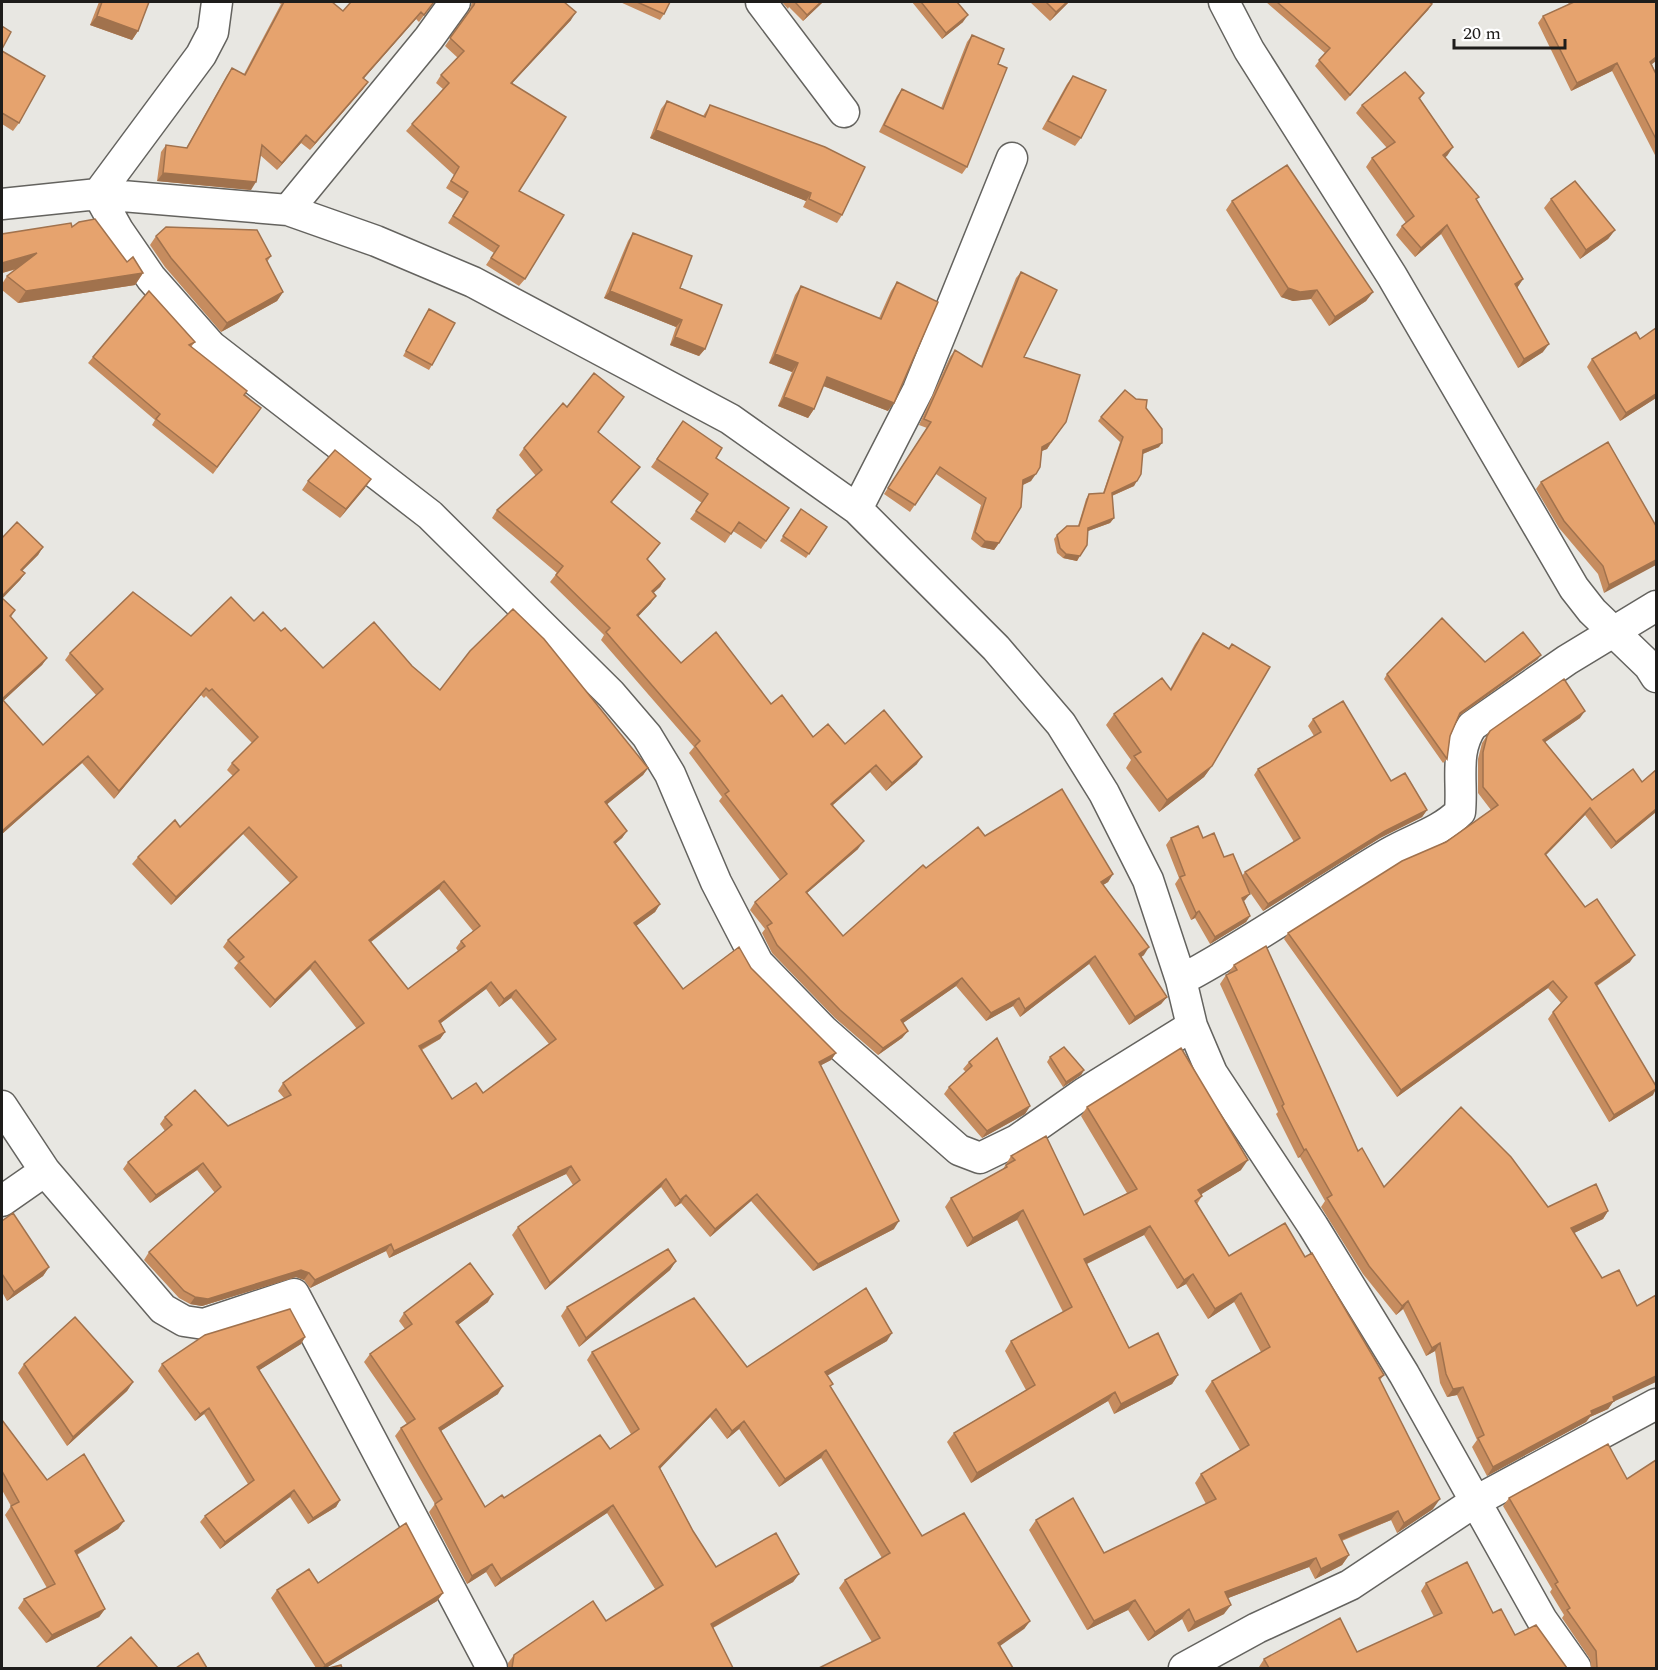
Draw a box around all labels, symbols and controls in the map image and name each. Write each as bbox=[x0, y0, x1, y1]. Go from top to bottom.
scale bar bbox=[1454, 12, 1565, 50]
text: 20 m bbox=[1463, 20, 1501, 47]

